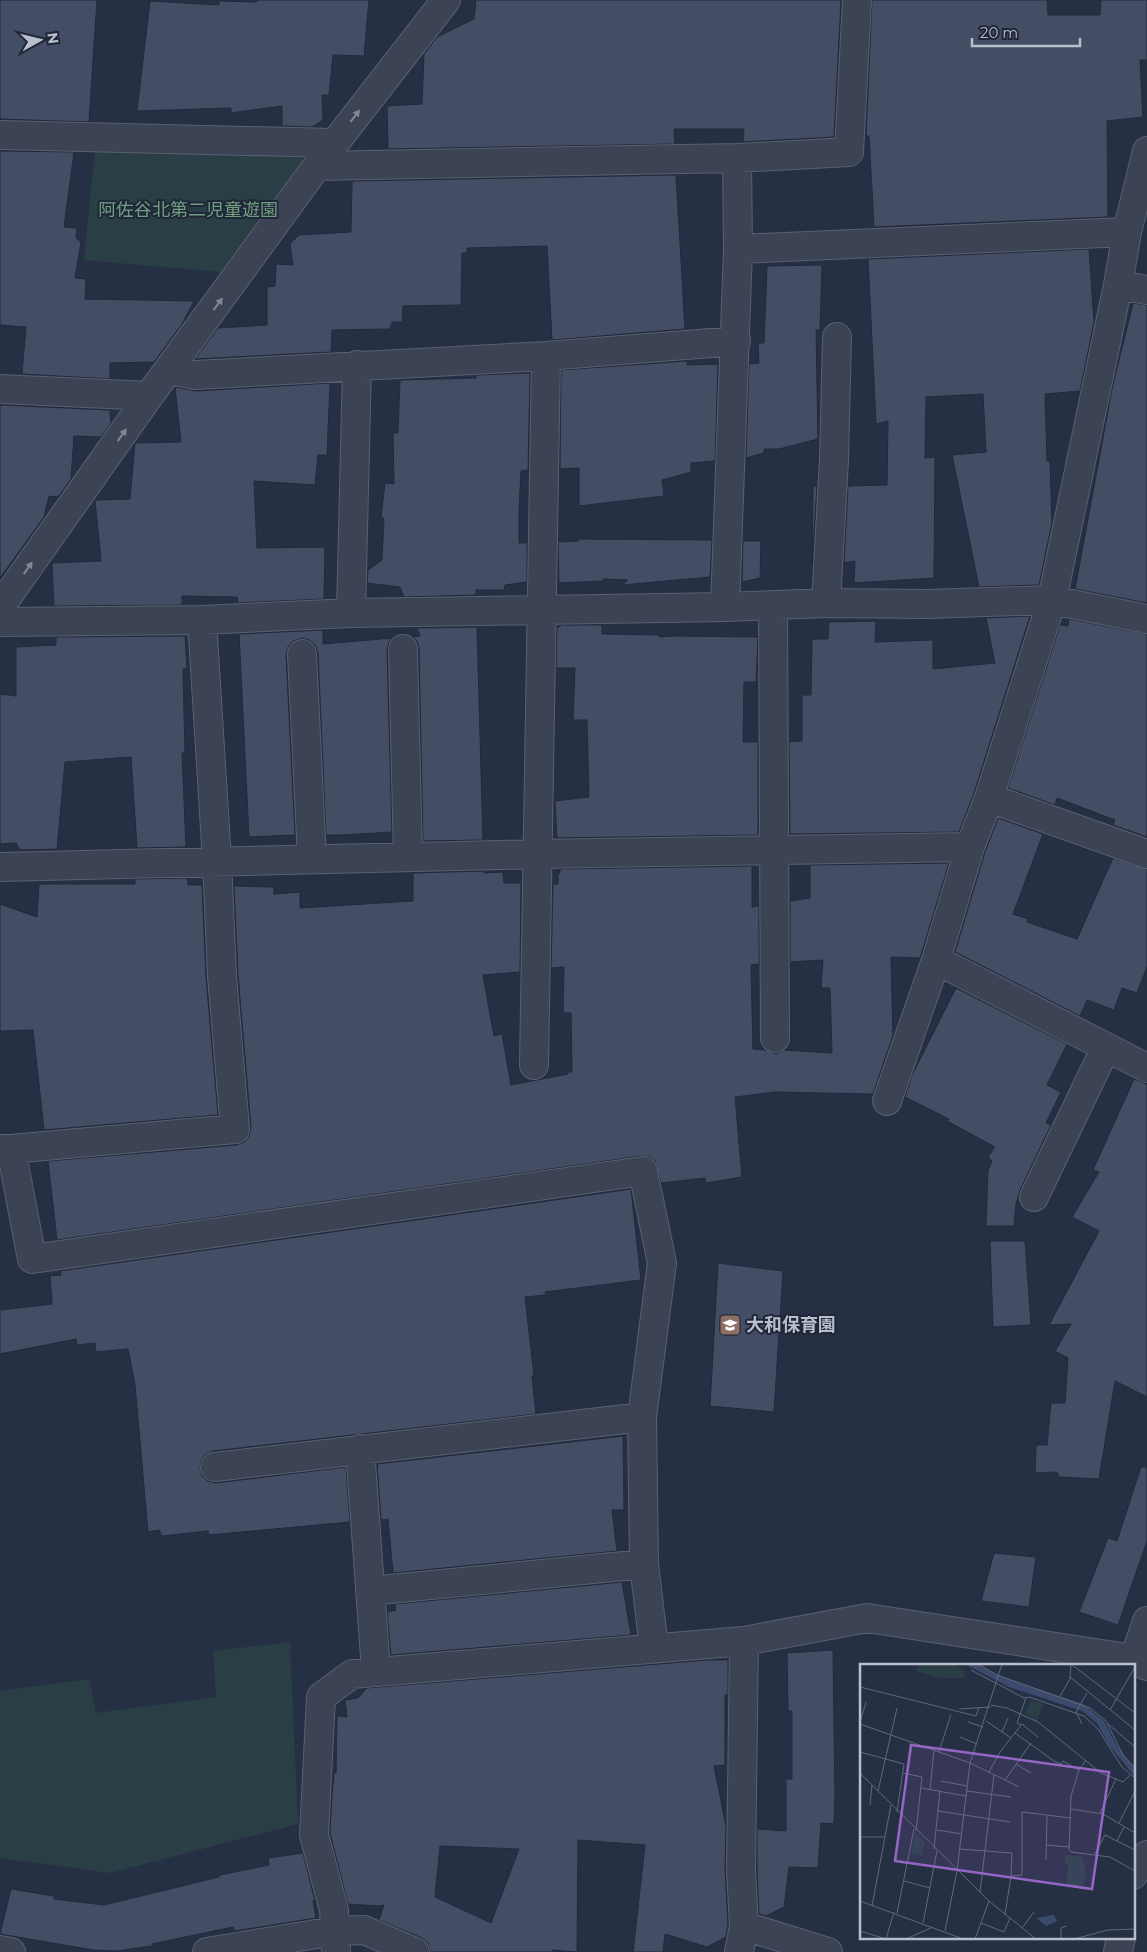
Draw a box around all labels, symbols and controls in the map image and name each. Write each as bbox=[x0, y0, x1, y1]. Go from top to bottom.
north arrow bbox=[15, 15, 65, 65]
scale bar bbox=[972, 15, 1080, 47]
text: 20 m bbox=[980, 23, 1018, 42]
text: N bbox=[43, 31, 63, 45]
one-way arrow bbox=[350, 110, 361, 123]
park label: 阿佐谷北第二児童遊園 bbox=[98, 199, 278, 221]
one-way arrow bbox=[212, 298, 223, 311]
one-way arrow bbox=[117, 428, 127, 442]
one-way arrow bbox=[23, 561, 33, 574]
school or university icon: 大和保育園 bbox=[718, 1313, 742, 1337]
place label: 大和保育園 bbox=[746, 1314, 836, 1336]
inset map bbox=[860, 1664, 1134, 1940]

